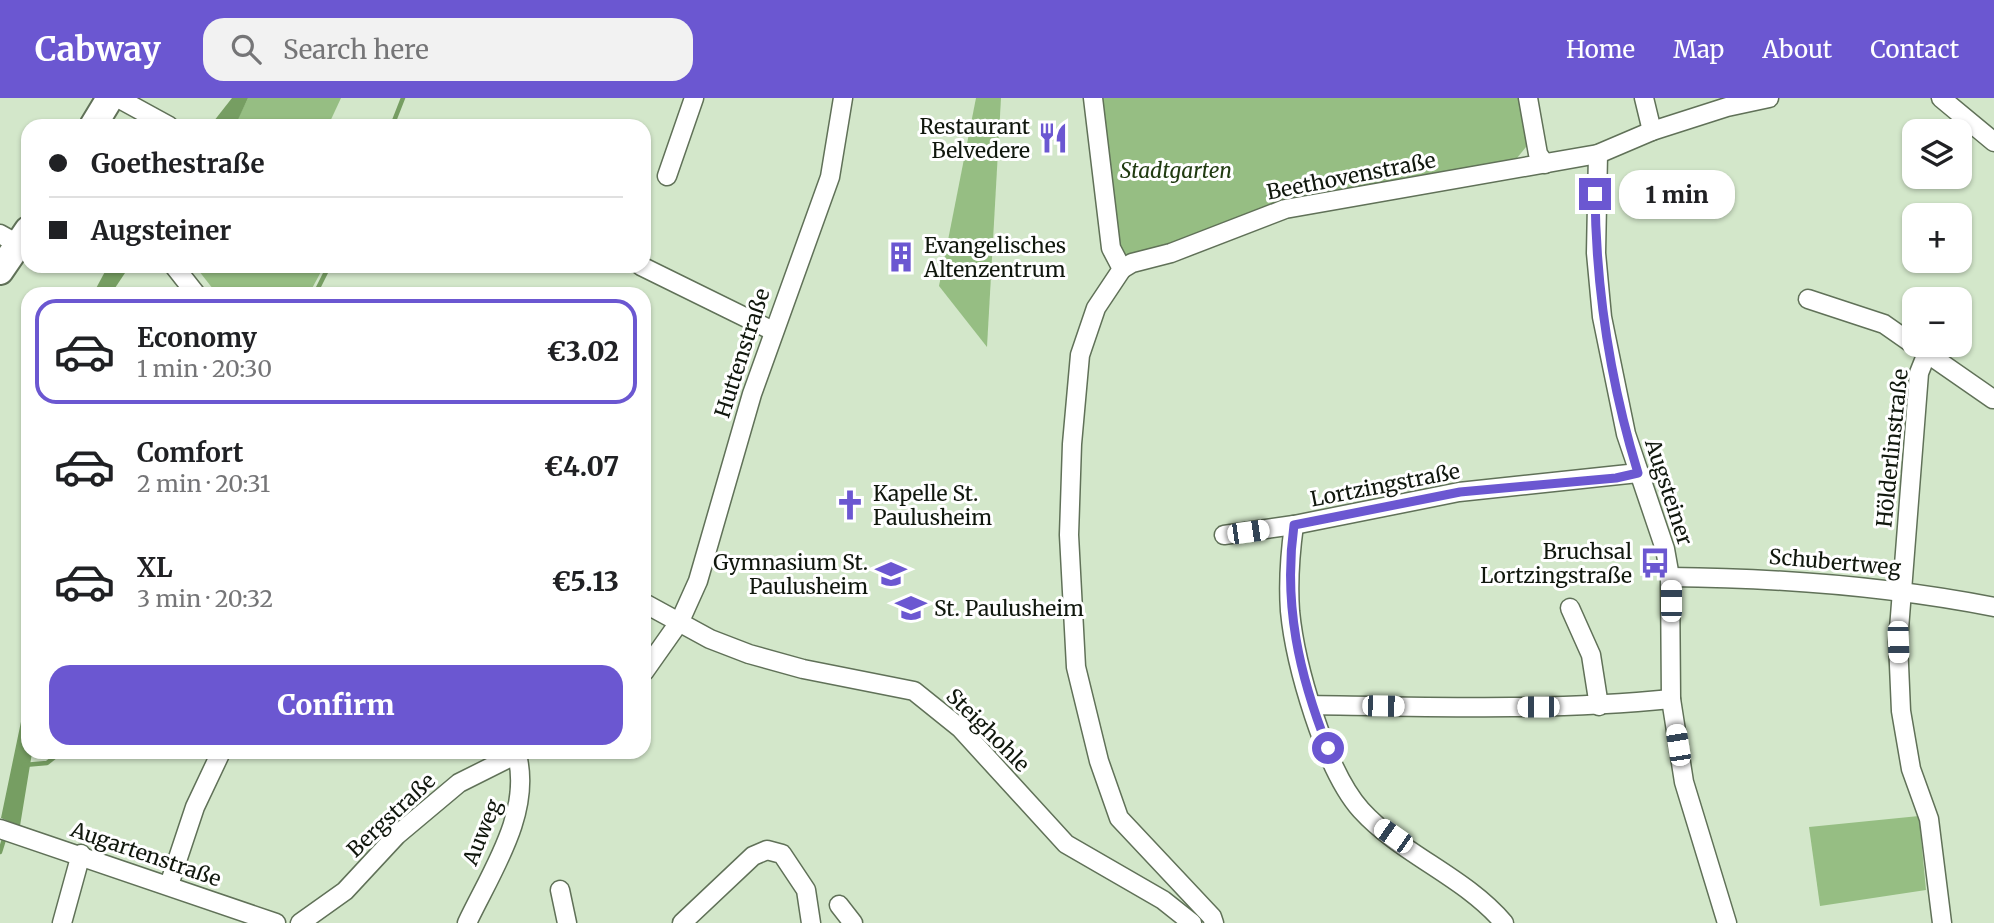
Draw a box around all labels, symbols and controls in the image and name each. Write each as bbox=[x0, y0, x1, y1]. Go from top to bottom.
search box bbox=[203, 18, 693, 81]
text: Cabway bbox=[35, 29, 161, 70]
icon: search bbox=[227, 30, 265, 68]
text: Search here bbox=[283, 33, 429, 66]
text: Home bbox=[1566, 34, 1635, 65]
text: Map bbox=[1673, 34, 1724, 65]
text: About bbox=[1762, 34, 1832, 65]
text: Contact bbox=[1870, 34, 1959, 65]
place label: Restaurant Belvedere bbox=[920, 113, 1030, 164]
map controls bbox=[1902, 119, 1972, 357]
button: layers bbox=[1902, 119, 1972, 189]
restaurant icon: Restaurant Belvedere bbox=[1036, 121, 1070, 155]
street label: Beethovenstraße bbox=[1264, 146, 1438, 206]
text: Goethestraße bbox=[91, 147, 265, 180]
park label: Stadtgarten bbox=[1120, 157, 1232, 184]
callout: 1 min bbox=[1620, 170, 1735, 218]
route end bbox=[1579, 178, 1611, 210]
text: 1 min bbox=[1645, 180, 1709, 209]
button: + bbox=[1902, 203, 1972, 273]
text: Augsteiner bbox=[91, 214, 231, 247]
place label: Evangelisches Altenzentrum bbox=[923, 232, 1066, 283]
building icon: Evangelisches Altenzentrum bbox=[884, 240, 918, 274]
street label: Huttenstraße bbox=[708, 285, 776, 421]
button: − bbox=[1902, 287, 1972, 357]
icon: car bbox=[53, 320, 116, 383]
text: Economy bbox=[137, 321, 257, 354]
text: €3.02 bbox=[546, 335, 619, 368]
text: 1 min · 20:30 bbox=[137, 354, 272, 383]
street label: Hölderlinstraße bbox=[1870, 367, 1914, 529]
icon: car bbox=[53, 435, 116, 498]
street label: Augsteiner bbox=[1639, 435, 1699, 548]
text: Comfort bbox=[137, 436, 243, 469]
text: €4.07 bbox=[544, 450, 619, 483]
street label: Lortzingstraße bbox=[1308, 457, 1462, 513]
text: 2 min · 20:31 bbox=[137, 469, 270, 498]
place label: Kapelle St. Paulusheim bbox=[873, 480, 992, 531]
church icon: Kapelle St. Paulusheim bbox=[833, 488, 867, 522]
car bbox=[1226, 519, 1271, 545]
place label: Bruchsal Lortzingstraße bbox=[1480, 538, 1632, 589]
street label: Schubertweg bbox=[1768, 543, 1903, 581]
bus stop icon: Bruchsal Lortzingstraße bbox=[1638, 546, 1672, 580]
place label: Gymnasium St. Paulusheim bbox=[713, 549, 868, 600]
icon: car bbox=[53, 550, 116, 613]
text: XL bbox=[137, 551, 173, 584]
school or university icon: Gymnasium St. Paulusheim bbox=[874, 557, 908, 591]
text: €5.13 bbox=[552, 565, 619, 598]
car bbox=[1661, 580, 1682, 622]
text: 3 min · 20:32 bbox=[137, 584, 273, 613]
school or university icon: St. Paulusheim bbox=[894, 591, 928, 625]
place label: St. Paulusheim bbox=[934, 595, 1084, 622]
car bbox=[1887, 621, 1910, 663]
button: Confirm bbox=[49, 665, 623, 745]
street label: Steighohle bbox=[941, 683, 1035, 777]
car bbox=[1362, 695, 1405, 717]
car bbox=[1518, 697, 1560, 718]
car bbox=[1665, 723, 1692, 767]
route start bbox=[1312, 732, 1344, 764]
street label: Bergstraße bbox=[341, 767, 441, 863]
street label: Auweg bbox=[456, 795, 507, 870]
street label: Augartenstraße bbox=[66, 815, 225, 892]
car bbox=[1370, 815, 1417, 857]

